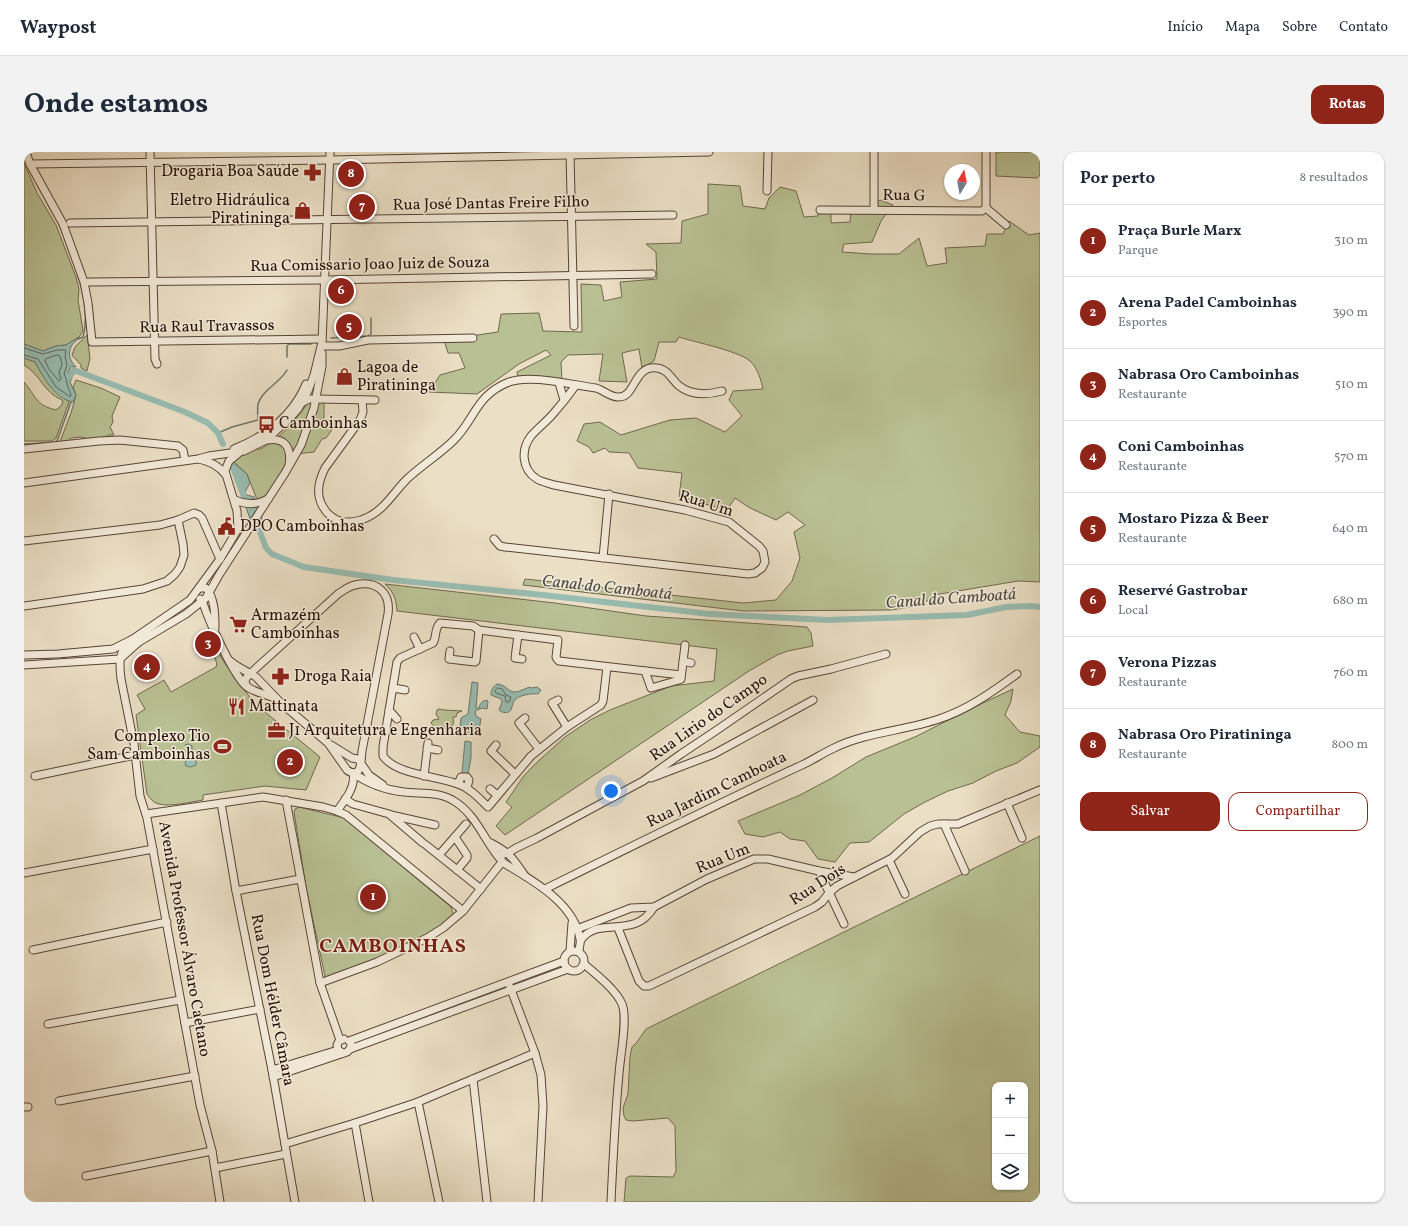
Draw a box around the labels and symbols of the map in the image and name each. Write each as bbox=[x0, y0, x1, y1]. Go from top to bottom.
pin: 8 bbox=[338, 159, 364, 189]
place label: Drogaria Boa Saúde bbox=[161, 161, 299, 183]
pharmacy icon: Drogaria Boa Saúde bbox=[302, 162, 322, 182]
north arrow bbox=[944, 164, 980, 200]
street label: Rua G bbox=[882, 185, 926, 207]
place label: Eletro Hidráulica Piratininga bbox=[170, 190, 290, 230]
street label: Rua José Dantas Freire Filho bbox=[393, 191, 589, 217]
pin: 7 bbox=[349, 192, 375, 222]
shop icon: Eletro Hidráulica Piratininga bbox=[293, 200, 313, 220]
street label: Rua Comissario Joao Juiz de Souza bbox=[250, 252, 490, 278]
pin: 6 bbox=[328, 276, 354, 306]
pin: 5 bbox=[336, 312, 362, 342]
street label: Rua Raul Travassos bbox=[139, 315, 275, 339]
place label: Lagoa de Piratininga bbox=[357, 357, 436, 397]
shop icon: Lagoa de Piratininga bbox=[334, 367, 354, 387]
place label: Camboinhas bbox=[279, 413, 368, 435]
bus stop icon: Camboinhas bbox=[256, 414, 276, 434]
street label: Rua Um bbox=[676, 485, 736, 523]
place label: DPO Camboinhas bbox=[240, 516, 365, 538]
public building icon: DPO Camboinhas bbox=[217, 517, 237, 537]
water label: Canal do Camboatá bbox=[541, 570, 673, 606]
water label: Canal do Camboatá bbox=[885, 583, 1017, 615]
place label: Armazém Camboinhas bbox=[251, 605, 340, 645]
supermarket icon: Armazém Camboinhas bbox=[228, 615, 248, 635]
pin: 3 bbox=[195, 629, 221, 659]
pin: 4 bbox=[134, 652, 160, 682]
place label: Droga Raia bbox=[294, 666, 372, 688]
pharmacy icon: Droga Raia bbox=[271, 667, 291, 687]
street label: Rua Lirio do Campo bbox=[646, 669, 772, 767]
place label: Mattinata bbox=[249, 696, 318, 718]
restaurant icon: Mattinata bbox=[226, 697, 246, 717]
place label: J1 Arquitetura e Engenharia bbox=[289, 720, 482, 742]
office icon: J1 Arquitetura e Engenharia bbox=[266, 721, 286, 741]
place label: Complexo Tio Sam Camboinhas bbox=[87, 726, 210, 766]
sports icon: Complexo Tio Sam Camboinhas bbox=[213, 736, 233, 756]
street label: Rua Jardim Camboata bbox=[643, 746, 791, 834]
pin: 2 bbox=[277, 747, 303, 777]
your location bbox=[601, 781, 621, 801]
street label: Avenida Professor Álvaro Caetano bbox=[152, 819, 216, 1059]
street label: Rua Um bbox=[693, 838, 753, 880]
street label: Rua Dois bbox=[786, 859, 851, 911]
pin: 1 bbox=[360, 882, 386, 912]
street label: Rua Dom Hélder Câmara bbox=[245, 912, 299, 1088]
district label: CAMBOINHAS bbox=[319, 933, 467, 961]

